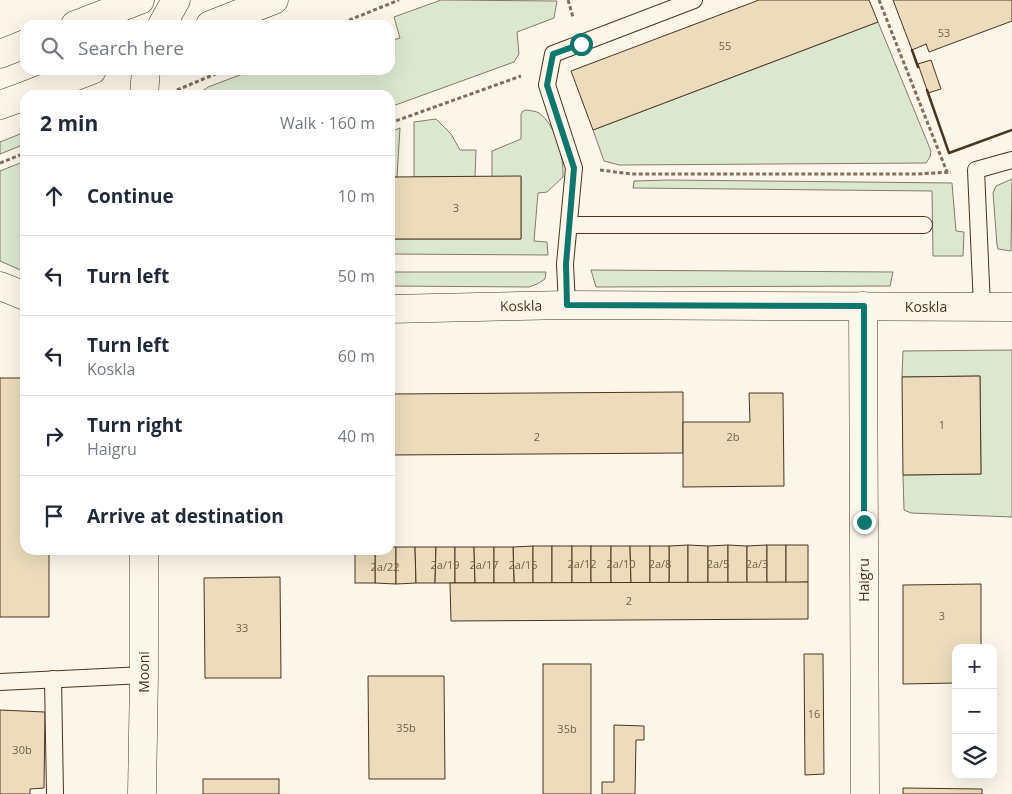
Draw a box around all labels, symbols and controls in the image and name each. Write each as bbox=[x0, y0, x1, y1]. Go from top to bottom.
search box bbox=[20, 20, 395, 75]
house number: 53 bbox=[938, 25, 950, 40]
route start bbox=[570, 33, 593, 56]
icon: search bbox=[38, 34, 66, 62]
text: Search here bbox=[78, 35, 184, 61]
house number: 55 bbox=[719, 38, 731, 53]
text: 2 min bbox=[40, 109, 98, 137]
text: Walk · 160 m bbox=[280, 112, 375, 134]
icon: ahead bbox=[40, 182, 68, 210]
text: Continue bbox=[87, 183, 174, 209]
text: 10 m bbox=[338, 185, 375, 207]
house number: 3 bbox=[453, 200, 459, 215]
icon: left bbox=[40, 262, 68, 290]
text: Turn left bbox=[87, 263, 169, 289]
text: 50 m bbox=[338, 265, 375, 287]
street label: Koskla bbox=[500, 296, 542, 315]
street label: Koskla bbox=[905, 297, 947, 316]
text: Turn left bbox=[87, 332, 169, 358]
icon: left bbox=[40, 342, 68, 370]
text: 60 m bbox=[338, 345, 375, 367]
text: Koskla bbox=[87, 358, 135, 380]
text: Turn right bbox=[87, 412, 182, 438]
house number: 1 bbox=[939, 417, 945, 432]
icon: right bbox=[40, 422, 68, 450]
text: 40 m bbox=[338, 425, 375, 447]
house number: 2 bbox=[534, 429, 540, 444]
house number: 2b bbox=[726, 429, 740, 444]
text: Haigru bbox=[87, 438, 137, 460]
icon: arrive bbox=[40, 502, 68, 530]
text: Arrive at destination bbox=[87, 503, 284, 529]
route end bbox=[853, 511, 876, 534]
house number: 2a/12 bbox=[567, 556, 597, 571]
house number: 2a/10 bbox=[606, 556, 636, 571]
house number: 2a/8 bbox=[649, 556, 671, 571]
house number: 2a/5 bbox=[707, 556, 729, 571]
house number: 2a/3 bbox=[746, 556, 768, 571]
house number: 2a/19 bbox=[430, 557, 460, 572]
house number: 2a/17 bbox=[469, 557, 499, 572]
house number: 2a/15 bbox=[508, 557, 538, 572]
street label: Haigru bbox=[854, 558, 873, 602]
house number: 2a/22 bbox=[370, 559, 400, 574]
house number: 2 bbox=[626, 593, 632, 608]
house number: 3 bbox=[939, 608, 945, 623]
house number: 33 bbox=[236, 620, 248, 635]
map controls bbox=[952, 644, 997, 779]
button: + bbox=[952, 644, 997, 689]
street label: Mooni bbox=[134, 651, 153, 693]
button: − bbox=[952, 689, 997, 734]
house number: 16 bbox=[808, 706, 820, 721]
house number: 35b bbox=[396, 720, 416, 735]
house number: 35b bbox=[557, 721, 577, 736]
button: layers bbox=[952, 734, 997, 779]
house number: 30b bbox=[12, 742, 32, 757]

